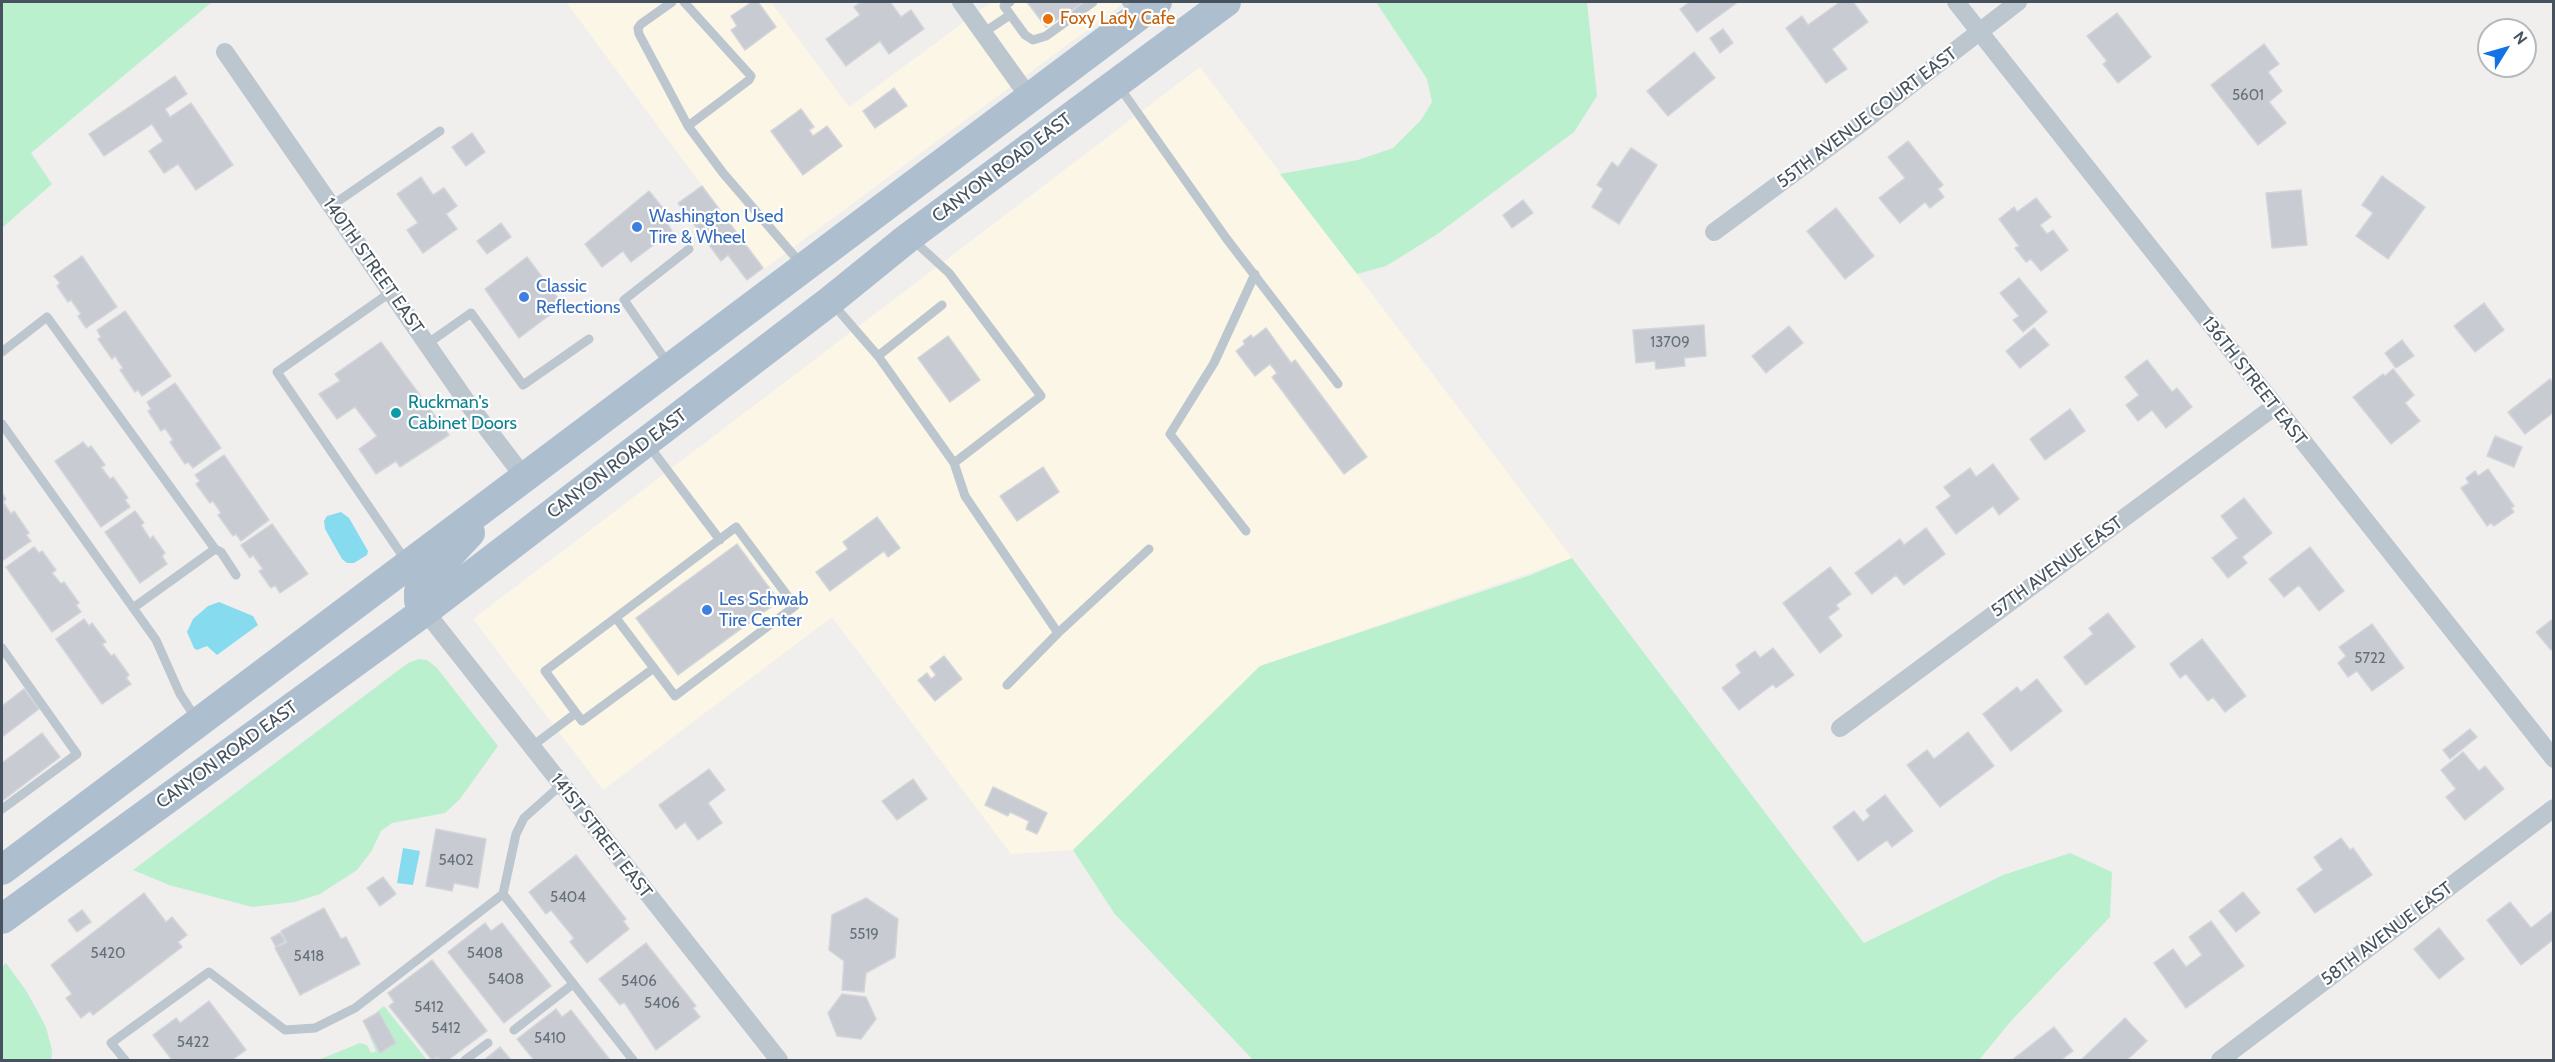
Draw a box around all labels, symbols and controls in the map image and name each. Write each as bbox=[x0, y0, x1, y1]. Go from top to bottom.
place label: Foxy Lady Cafe bbox=[1060, 8, 1175, 30]
marker: Foxy Lady Cafe bbox=[1041, 12, 1055, 26]
north arrow bbox=[2477, 18, 2537, 78]
text: N bbox=[2509, 28, 2531, 48]
street label: 55TH AVENUE COURT EAST bbox=[1773, 43, 1961, 193]
house number: 5601 bbox=[2232, 87, 2264, 105]
street label: CANYON ROAD EAST bbox=[928, 108, 1076, 228]
street label: 140TH STREET EAST bbox=[318, 194, 428, 338]
place label: Washington Used Tire & Wheel bbox=[649, 206, 783, 248]
marker: Washington Used Tire & Wheel bbox=[630, 220, 644, 234]
place label: Classic Reflections bbox=[536, 276, 621, 318]
marker: Classic Reflections bbox=[517, 290, 531, 304]
street label: 136TH STREET EAST bbox=[2197, 312, 2311, 450]
house number: 13709 bbox=[1650, 334, 1690, 352]
place label: Ruckman's Cabinet Doors bbox=[408, 392, 517, 434]
street label: CANYON ROAD EAST bbox=[543, 404, 691, 524]
marker: Ruckman's Cabinet Doors bbox=[389, 406, 403, 420]
street label: 57TH AVENUE EAST bbox=[1987, 512, 2127, 622]
place label: Les Schwab Tire Center bbox=[719, 589, 808, 632]
marker: Les Schwab Tire Center bbox=[700, 603, 714, 617]
house number: 5722 bbox=[2354, 650, 2386, 668]
street label: CANYON ROAD EAST bbox=[152, 697, 302, 813]
street label: 141ST STREET EAST bbox=[546, 769, 656, 903]
house number: 5402 bbox=[438, 852, 474, 870]
street label: 58TH AVENUE EAST bbox=[2317, 878, 2457, 990]
house number: 5404 bbox=[550, 889, 586, 907]
house number: 5519 bbox=[849, 926, 879, 944]
house number: 5420 bbox=[90, 945, 126, 963]
house number: 5408 bbox=[467, 945, 503, 963]
house number: 5418 bbox=[294, 948, 324, 966]
house number: 5408 bbox=[488, 971, 524, 989]
house number: 5406 bbox=[621, 973, 657, 991]
house number: 5406 bbox=[644, 995, 680, 1013]
house number: 5412 bbox=[414, 999, 444, 1017]
house number: 5412 bbox=[431, 1020, 461, 1038]
house number: 5410 bbox=[534, 1030, 566, 1048]
house number: 5422 bbox=[177, 1034, 209, 1052]

